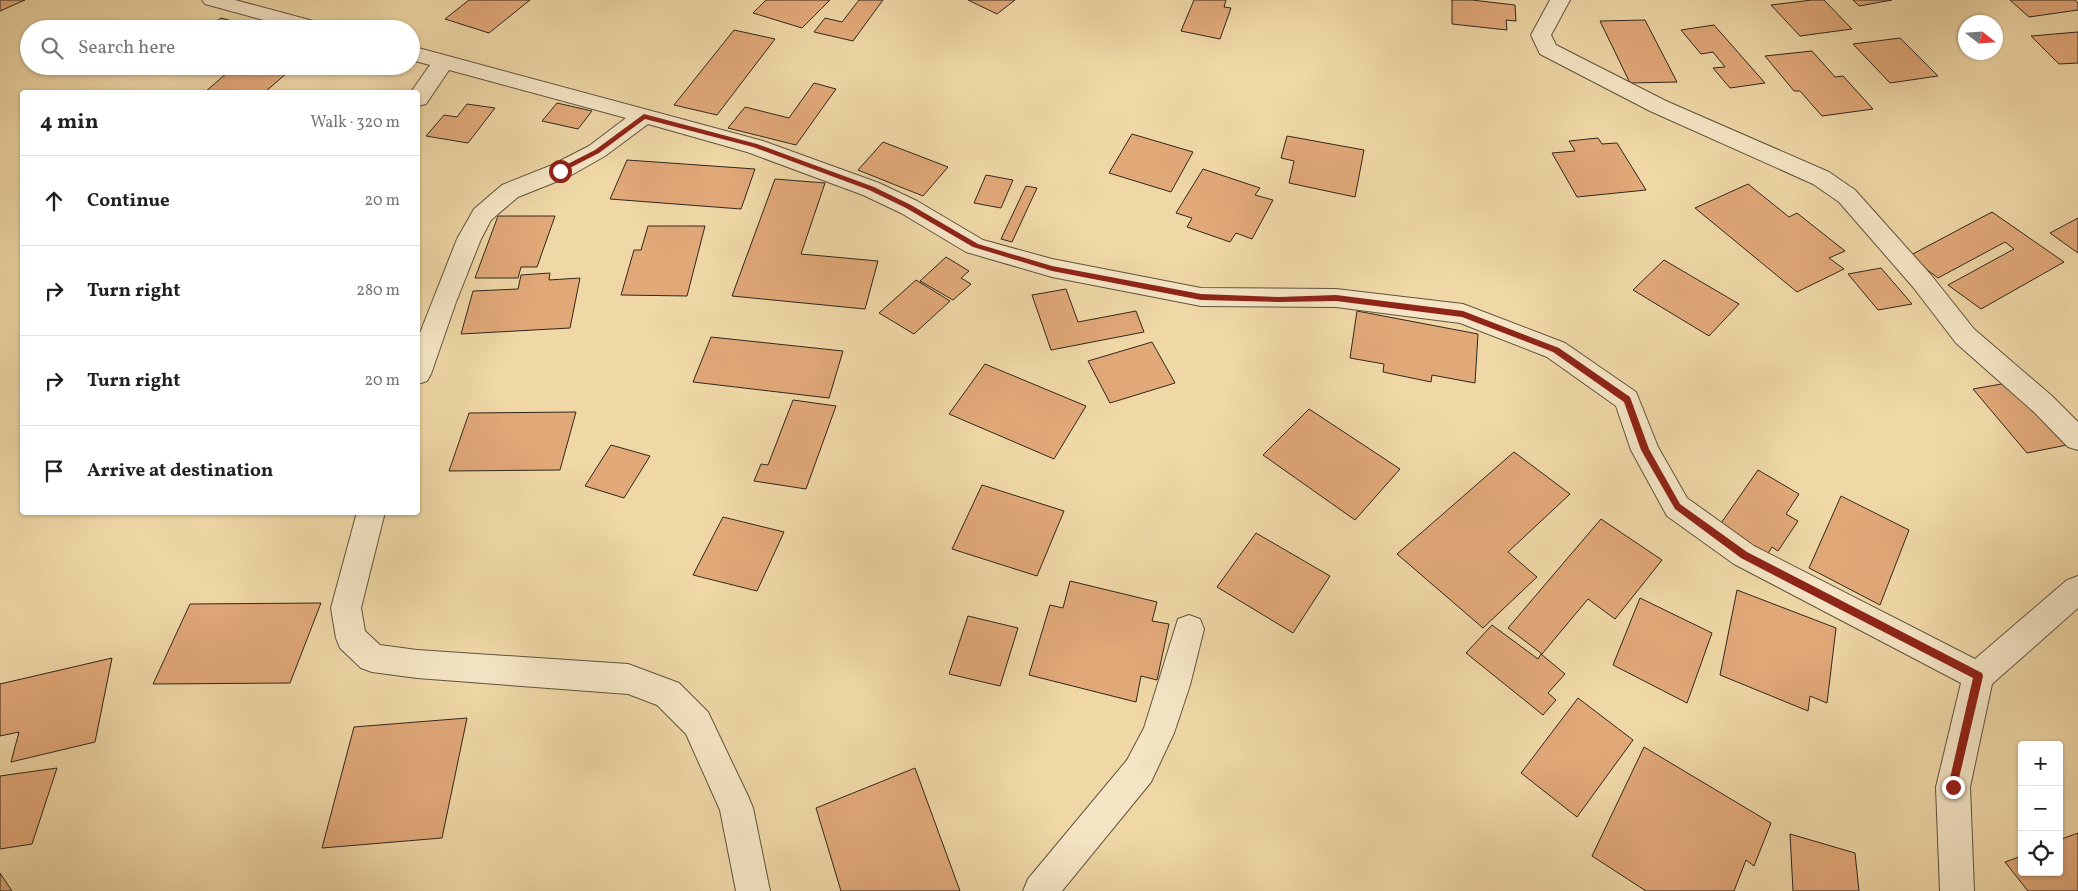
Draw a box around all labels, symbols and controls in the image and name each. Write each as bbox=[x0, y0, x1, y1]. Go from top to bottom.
north arrow bbox=[1958, 15, 2003, 60]
search box bbox=[20, 20, 420, 75]
icon: search bbox=[38, 34, 66, 62]
text: Search here bbox=[78, 35, 175, 61]
text: 4 min bbox=[40, 108, 99, 137]
text: Walk · 320 m bbox=[310, 112, 400, 134]
route start bbox=[549, 160, 572, 183]
icon: ahead bbox=[40, 187, 68, 215]
text: Continue bbox=[87, 188, 170, 214]
text: 20 m bbox=[365, 190, 400, 212]
icon: right bbox=[40, 277, 68, 305]
text: Turn right bbox=[87, 278, 180, 304]
text: 280 m bbox=[356, 280, 400, 302]
icon: right bbox=[40, 367, 68, 395]
text: Turn right bbox=[87, 368, 180, 394]
text: 20 m bbox=[365, 370, 400, 392]
icon: arrive bbox=[40, 457, 68, 485]
text: Arrive at destination bbox=[87, 458, 273, 484]
map controls bbox=[2018, 741, 2063, 876]
button: + bbox=[2018, 741, 2063, 786]
route end bbox=[1942, 776, 1965, 799]
button: − bbox=[2018, 786, 2063, 831]
button: locate bbox=[2018, 831, 2063, 876]

